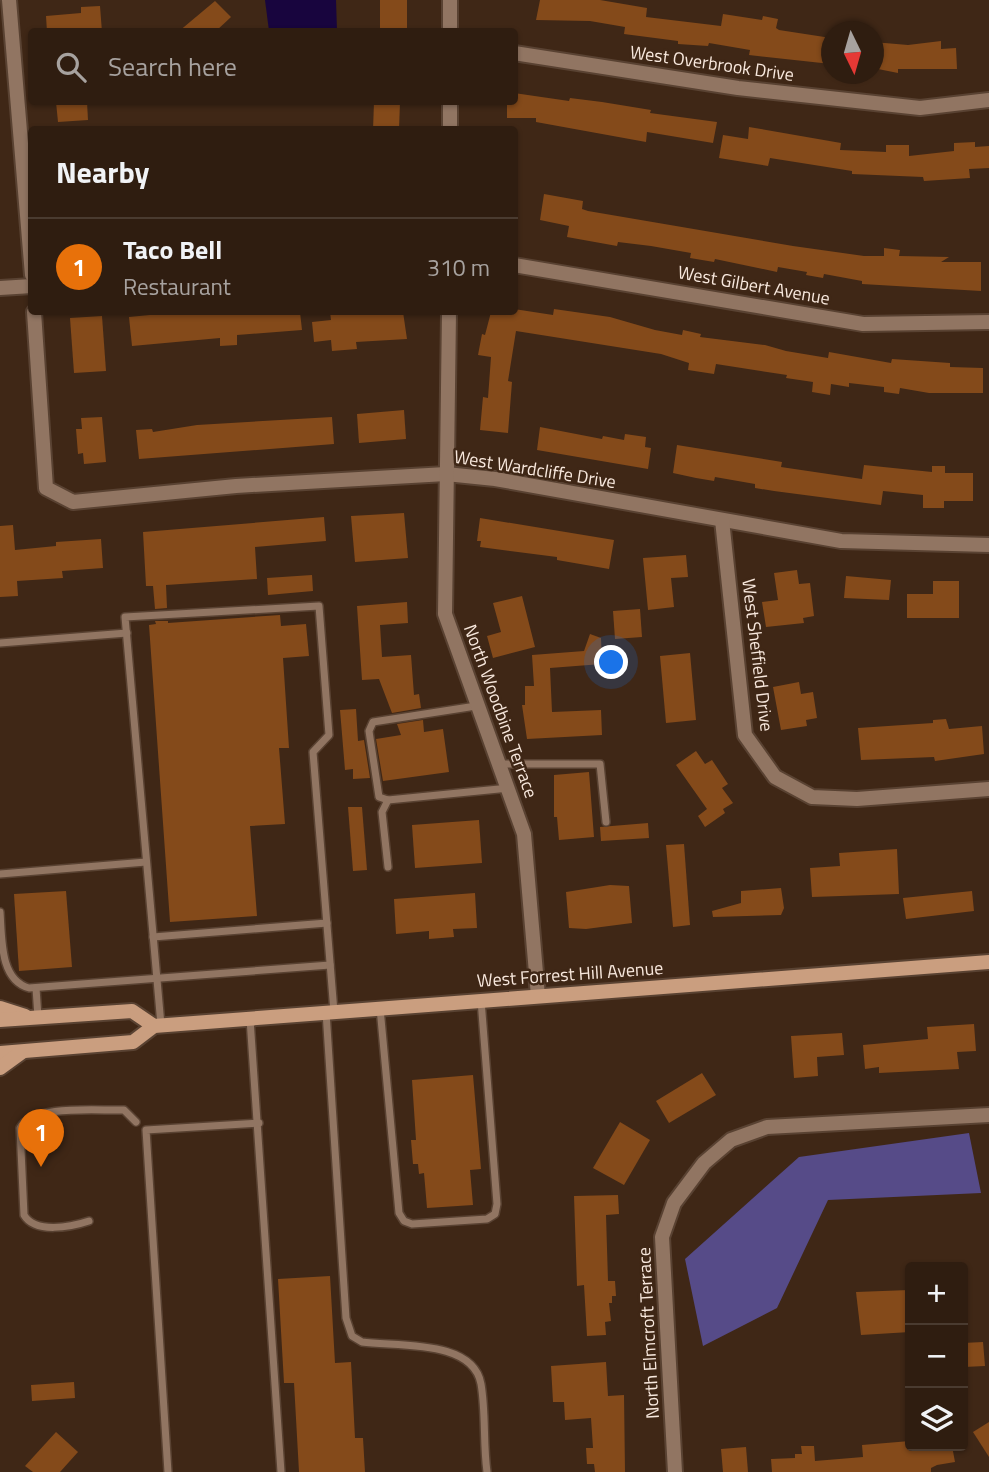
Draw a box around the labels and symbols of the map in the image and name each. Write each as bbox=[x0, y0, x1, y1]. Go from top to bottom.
north arrow bbox=[821, 21, 884, 84]
street label: West Overbrook Drive bbox=[628, 38, 796, 88]
street label: West Gilbert Avenue bbox=[676, 258, 832, 312]
street label: West Wardcliffe Drive bbox=[452, 443, 618, 495]
street label: West Sheffield Drive bbox=[735, 577, 781, 733]
street label: North Woodbine Terrace bbox=[457, 620, 545, 802]
your location bbox=[594, 645, 628, 679]
street label: West Forrest Hill Avenue bbox=[476, 954, 664, 994]
pin: 1 bbox=[18, 1109, 64, 1167]
street label: North Elmcroft Terrace bbox=[630, 1247, 666, 1419]

